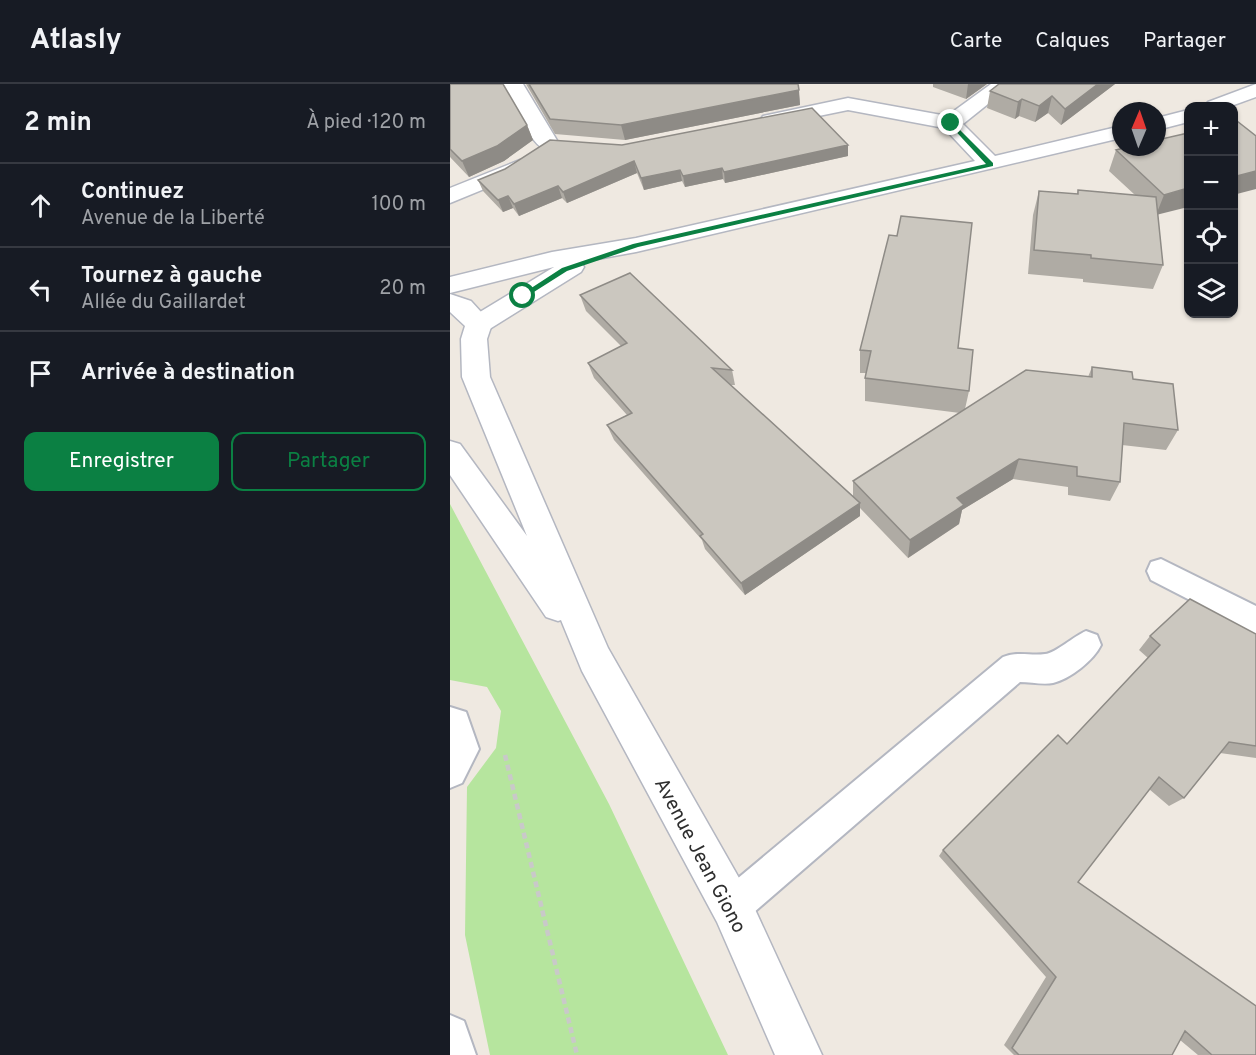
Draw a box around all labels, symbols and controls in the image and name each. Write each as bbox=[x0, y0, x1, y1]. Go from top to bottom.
text: Atlasly bbox=[30, 23, 122, 59]
text: Carte bbox=[950, 28, 1002, 55]
text: Calques bbox=[1035, 28, 1110, 55]
text: Partager bbox=[1143, 28, 1226, 55]
north arrow bbox=[1112, 102, 1166, 156]
map controls bbox=[1184, 102, 1238, 318]
button: + bbox=[1184, 102, 1238, 156]
text: 2 min bbox=[24, 107, 92, 140]
route end bbox=[937, 109, 963, 135]
text: À pied · 120 m bbox=[306, 110, 426, 136]
button: − bbox=[1184, 156, 1238, 210]
text: Continuez bbox=[81, 179, 184, 206]
icon: ahead bbox=[24, 189, 57, 222]
text: 100 m bbox=[371, 192, 426, 218]
text: Avenue de la Liberté bbox=[81, 206, 265, 232]
button: locate bbox=[1184, 210, 1238, 264]
text: Tournez à gauche bbox=[81, 263, 262, 290]
button: layers bbox=[1184, 264, 1238, 318]
icon: left bbox=[24, 273, 57, 306]
text: 20 m bbox=[379, 276, 426, 302]
route start bbox=[509, 282, 535, 308]
text: Allée du Gaillardet bbox=[81, 290, 246, 316]
icon: arrive bbox=[24, 357, 57, 390]
text: Arrivée à destination bbox=[81, 360, 295, 387]
button: Enregistrer bbox=[24, 432, 219, 491]
button: Partager bbox=[231, 432, 426, 491]
street label: Avenue Jean Giono bbox=[647, 774, 751, 938]

